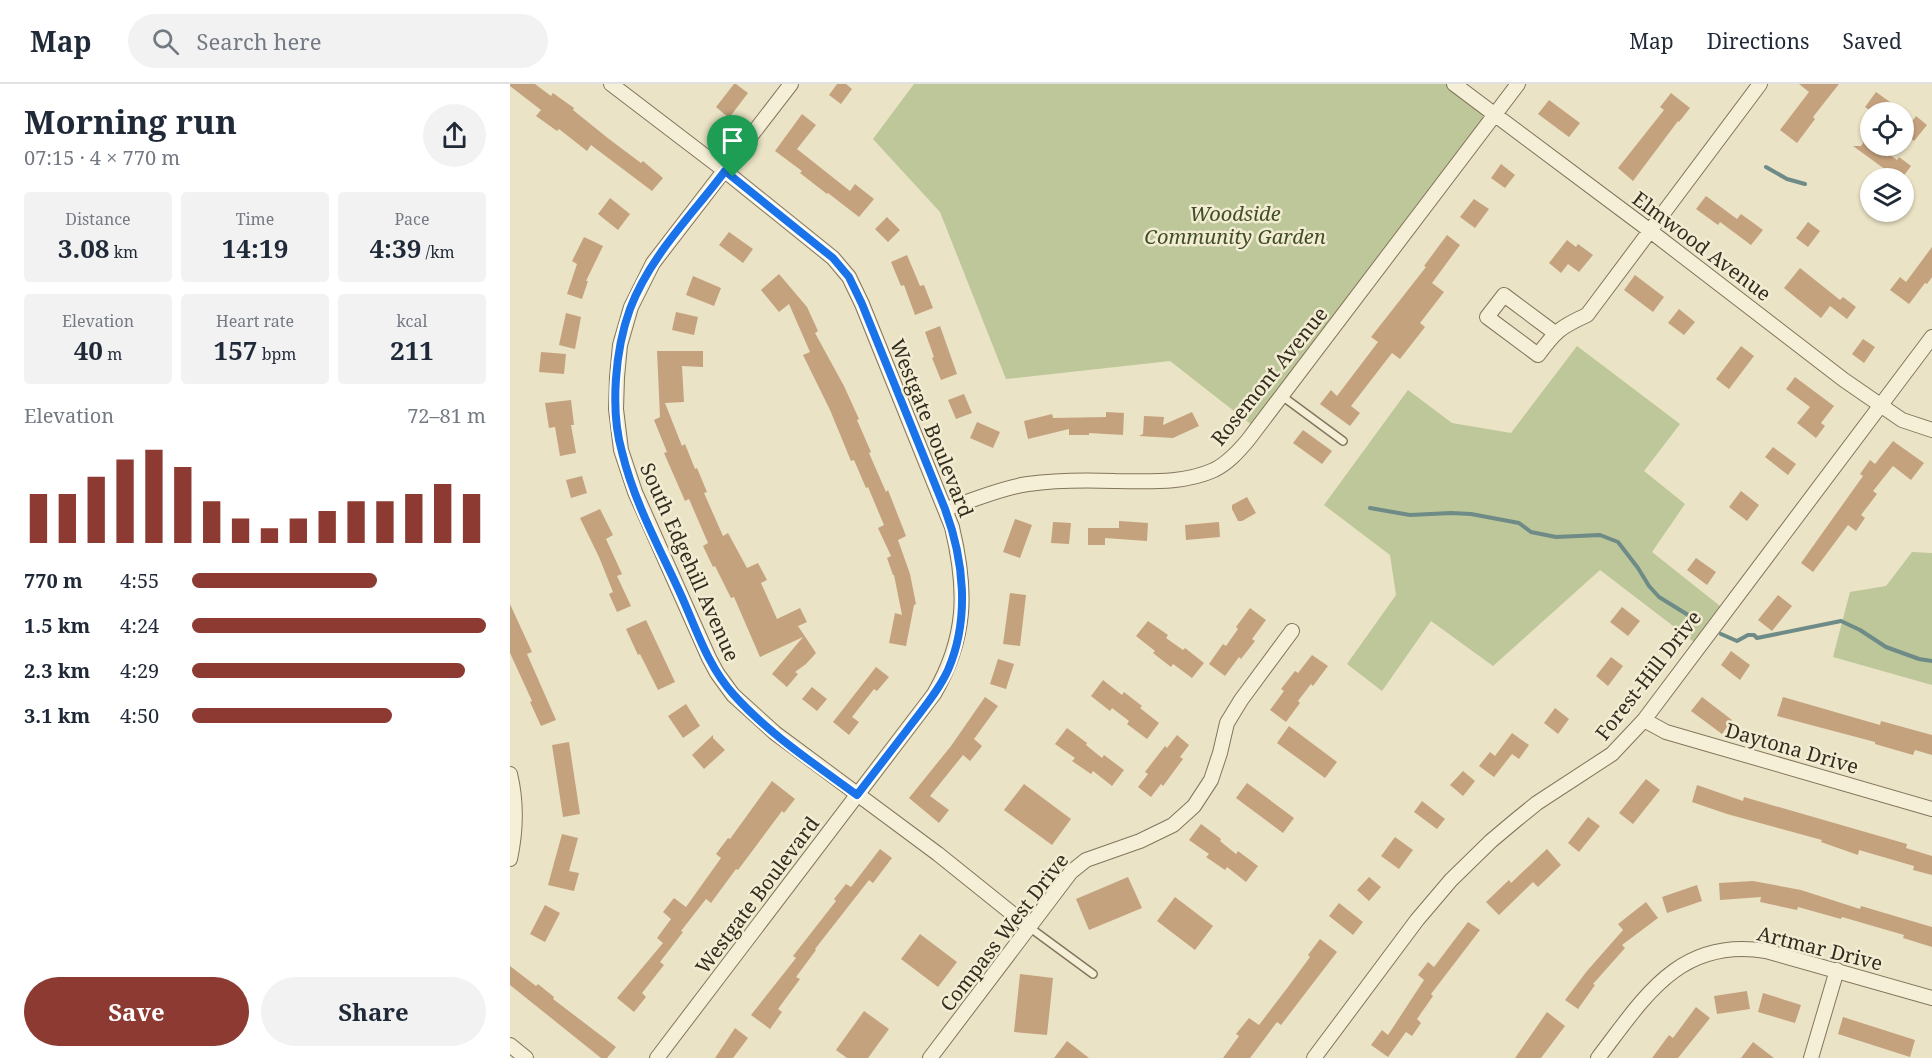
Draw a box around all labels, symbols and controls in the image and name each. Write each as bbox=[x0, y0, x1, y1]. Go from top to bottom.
search box bbox=[128, 14, 548, 68]
text: Map bbox=[30, 22, 92, 60]
icon: search bbox=[149, 25, 182, 58]
text: Search here bbox=[197, 26, 321, 56]
text: Map bbox=[1629, 27, 1674, 55]
text: Directions bbox=[1707, 27, 1809, 55]
text: Saved bbox=[1842, 27, 1902, 55]
text: Morning run bbox=[24, 99, 237, 144]
map controls bbox=[1860, 102, 1914, 222]
button: locate bbox=[1860, 102, 1914, 156]
button: share bbox=[423, 104, 486, 167]
pin bbox=[707, 115, 758, 177]
icon: arrive bbox=[716, 124, 749, 157]
text: 07:15 · 4 × 770 m bbox=[24, 144, 180, 171]
button: layers bbox=[1860, 168, 1914, 222]
street label: Elmwood Avenue bbox=[1627, 185, 1777, 307]
park label: Woodside Community Garden bbox=[1144, 200, 1326, 250]
text: Distance bbox=[65, 208, 131, 230]
text: Time bbox=[236, 208, 274, 230]
text: Pace bbox=[394, 208, 430, 230]
text: 3.08 bbox=[58, 230, 110, 266]
text: 14:19 bbox=[222, 230, 288, 266]
text: 4:39 bbox=[369, 230, 421, 266]
text: km bbox=[110, 241, 138, 263]
text: /km bbox=[421, 241, 455, 263]
street label: Rosemont Avenue bbox=[1205, 301, 1333, 451]
text: Elevation bbox=[62, 310, 134, 332]
text: Heart rate bbox=[216, 310, 294, 332]
text: kcal bbox=[397, 310, 427, 332]
text: 40 bbox=[74, 332, 103, 368]
text: 157 bbox=[213, 332, 258, 368]
text: 211 bbox=[390, 332, 434, 368]
street label: Westgate Boulevard bbox=[884, 335, 980, 521]
text: m bbox=[103, 343, 122, 365]
text: bpm bbox=[258, 343, 297, 365]
text: Elevation bbox=[24, 402, 114, 429]
text: 72–81 m bbox=[407, 402, 486, 429]
street label: South Edgehill Avenue bbox=[634, 459, 746, 665]
text: 770 m bbox=[24, 567, 83, 594]
text: 4:55 bbox=[120, 567, 159, 594]
street label: Forest-Hill Drive bbox=[1589, 605, 1707, 745]
text: 1.5 km bbox=[24, 612, 90, 639]
text: 4:24 bbox=[120, 612, 159, 639]
text: 2.3 km bbox=[24, 657, 90, 684]
text: 4:29 bbox=[120, 657, 159, 684]
text: 3.1 km bbox=[24, 702, 90, 729]
text: 4:50 bbox=[120, 702, 159, 729]
street label: Daytona Drive bbox=[1722, 716, 1862, 780]
street label: Westgate Boulevard bbox=[689, 811, 825, 979]
street label: Compass West Drive bbox=[934, 847, 1074, 1017]
street label: Artmar Drive bbox=[1755, 919, 1885, 977]
button: Save bbox=[24, 977, 249, 1046]
button: Share bbox=[261, 977, 486, 1046]

